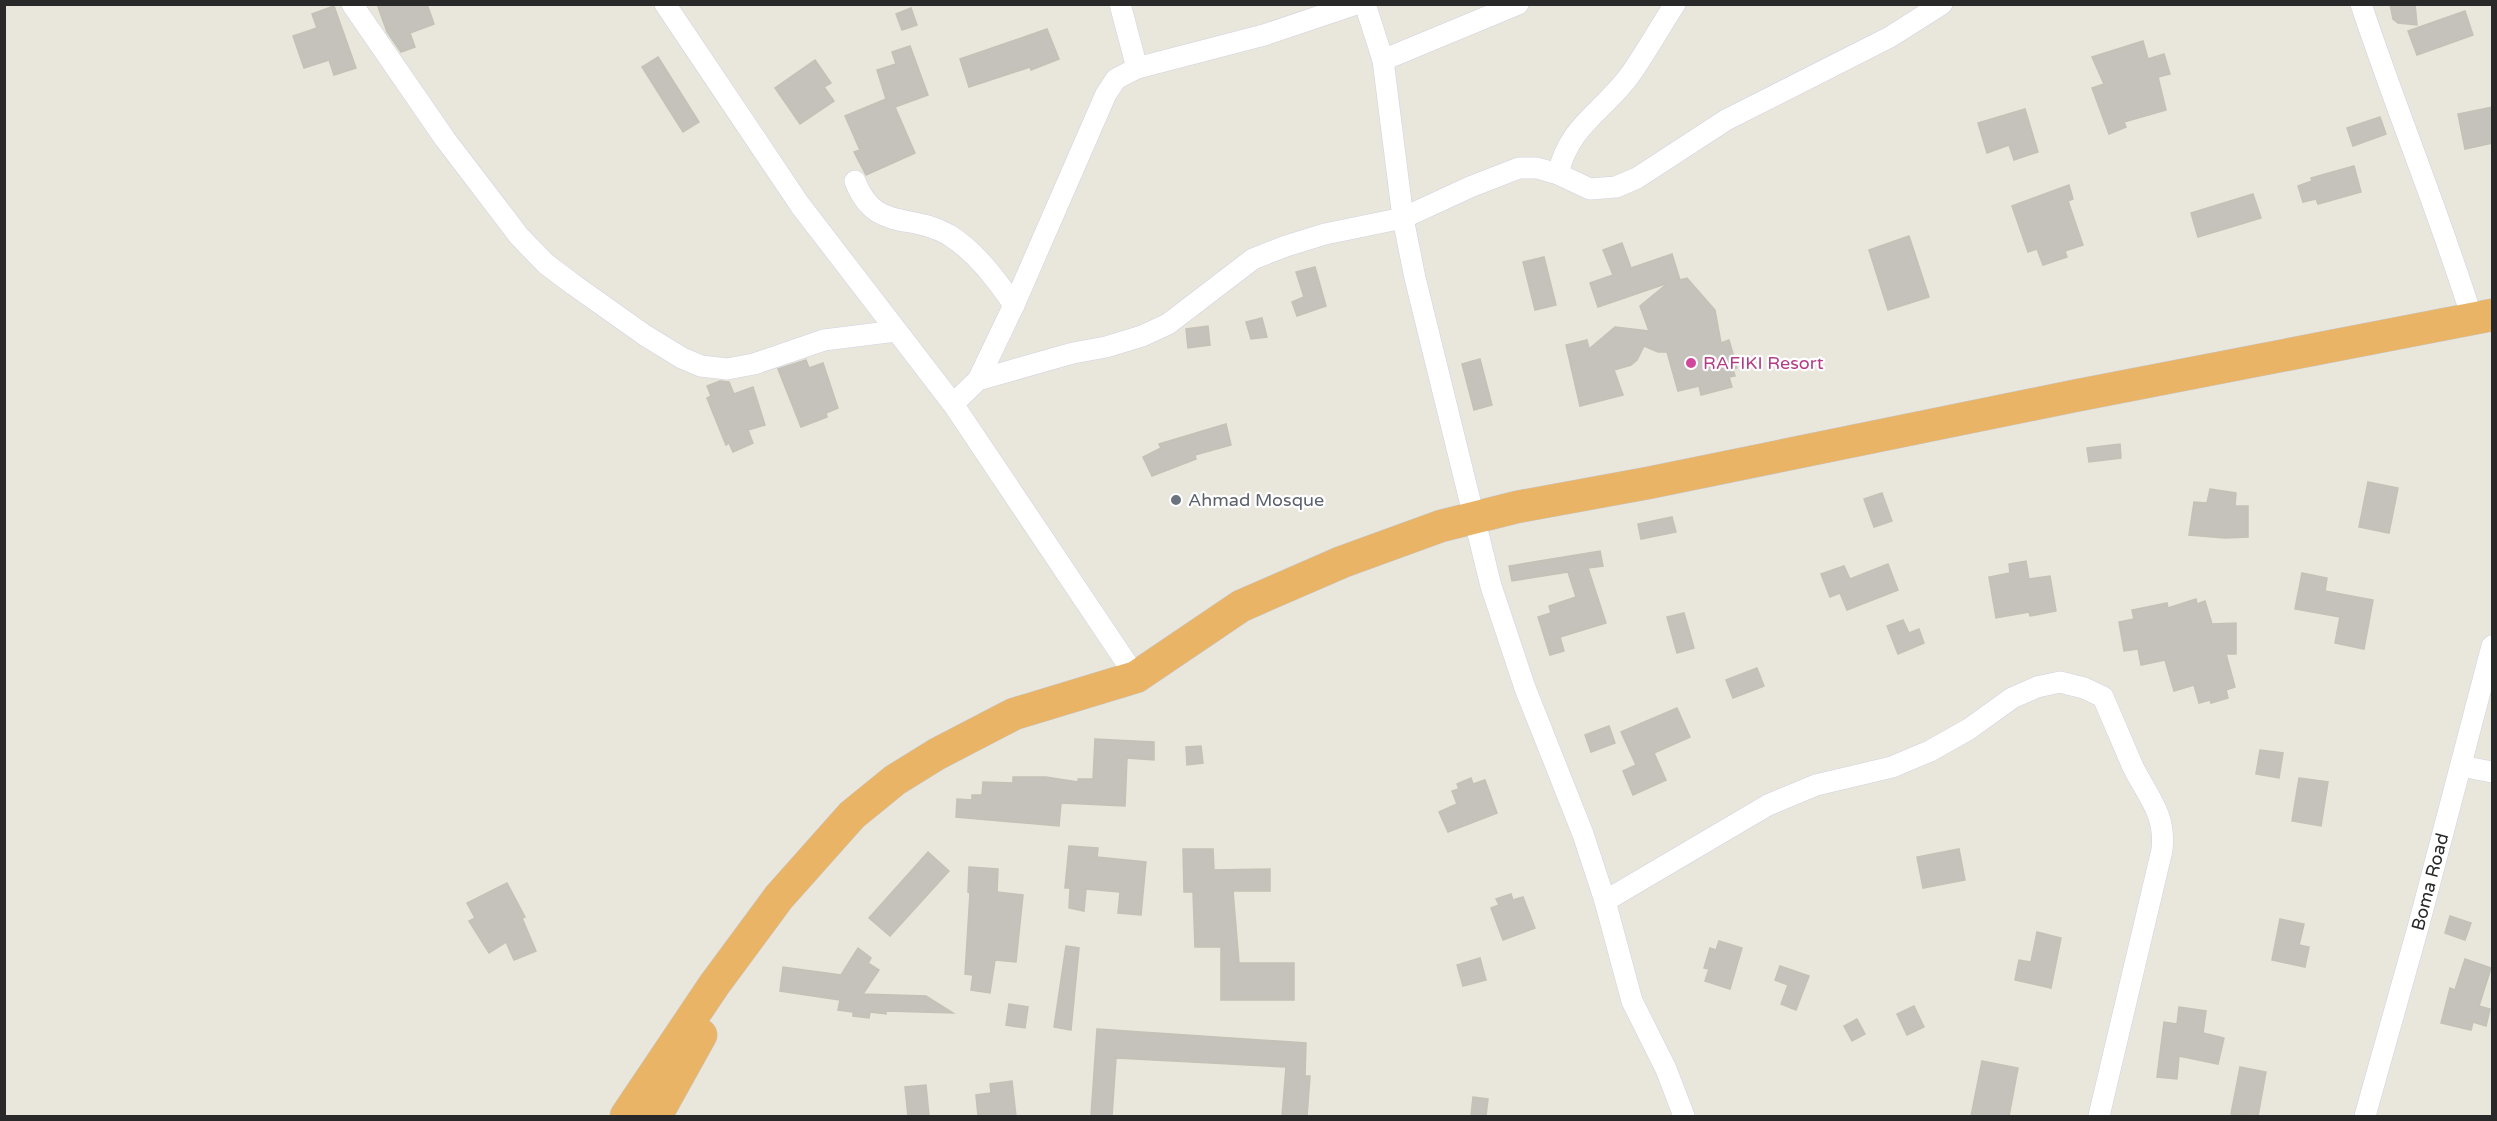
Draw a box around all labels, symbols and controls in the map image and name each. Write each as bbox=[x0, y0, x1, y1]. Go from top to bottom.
place label: RAFIKI Resort bbox=[1703, 352, 1824, 374]
marker: RAFIKI Resort bbox=[1684, 356, 1698, 370]
place label: Ahmad Mosque bbox=[1188, 489, 1324, 511]
marker: Ahmad Mosque bbox=[1169, 493, 1183, 507]
street label: Boma Road bbox=[2407, 831, 2453, 933]

